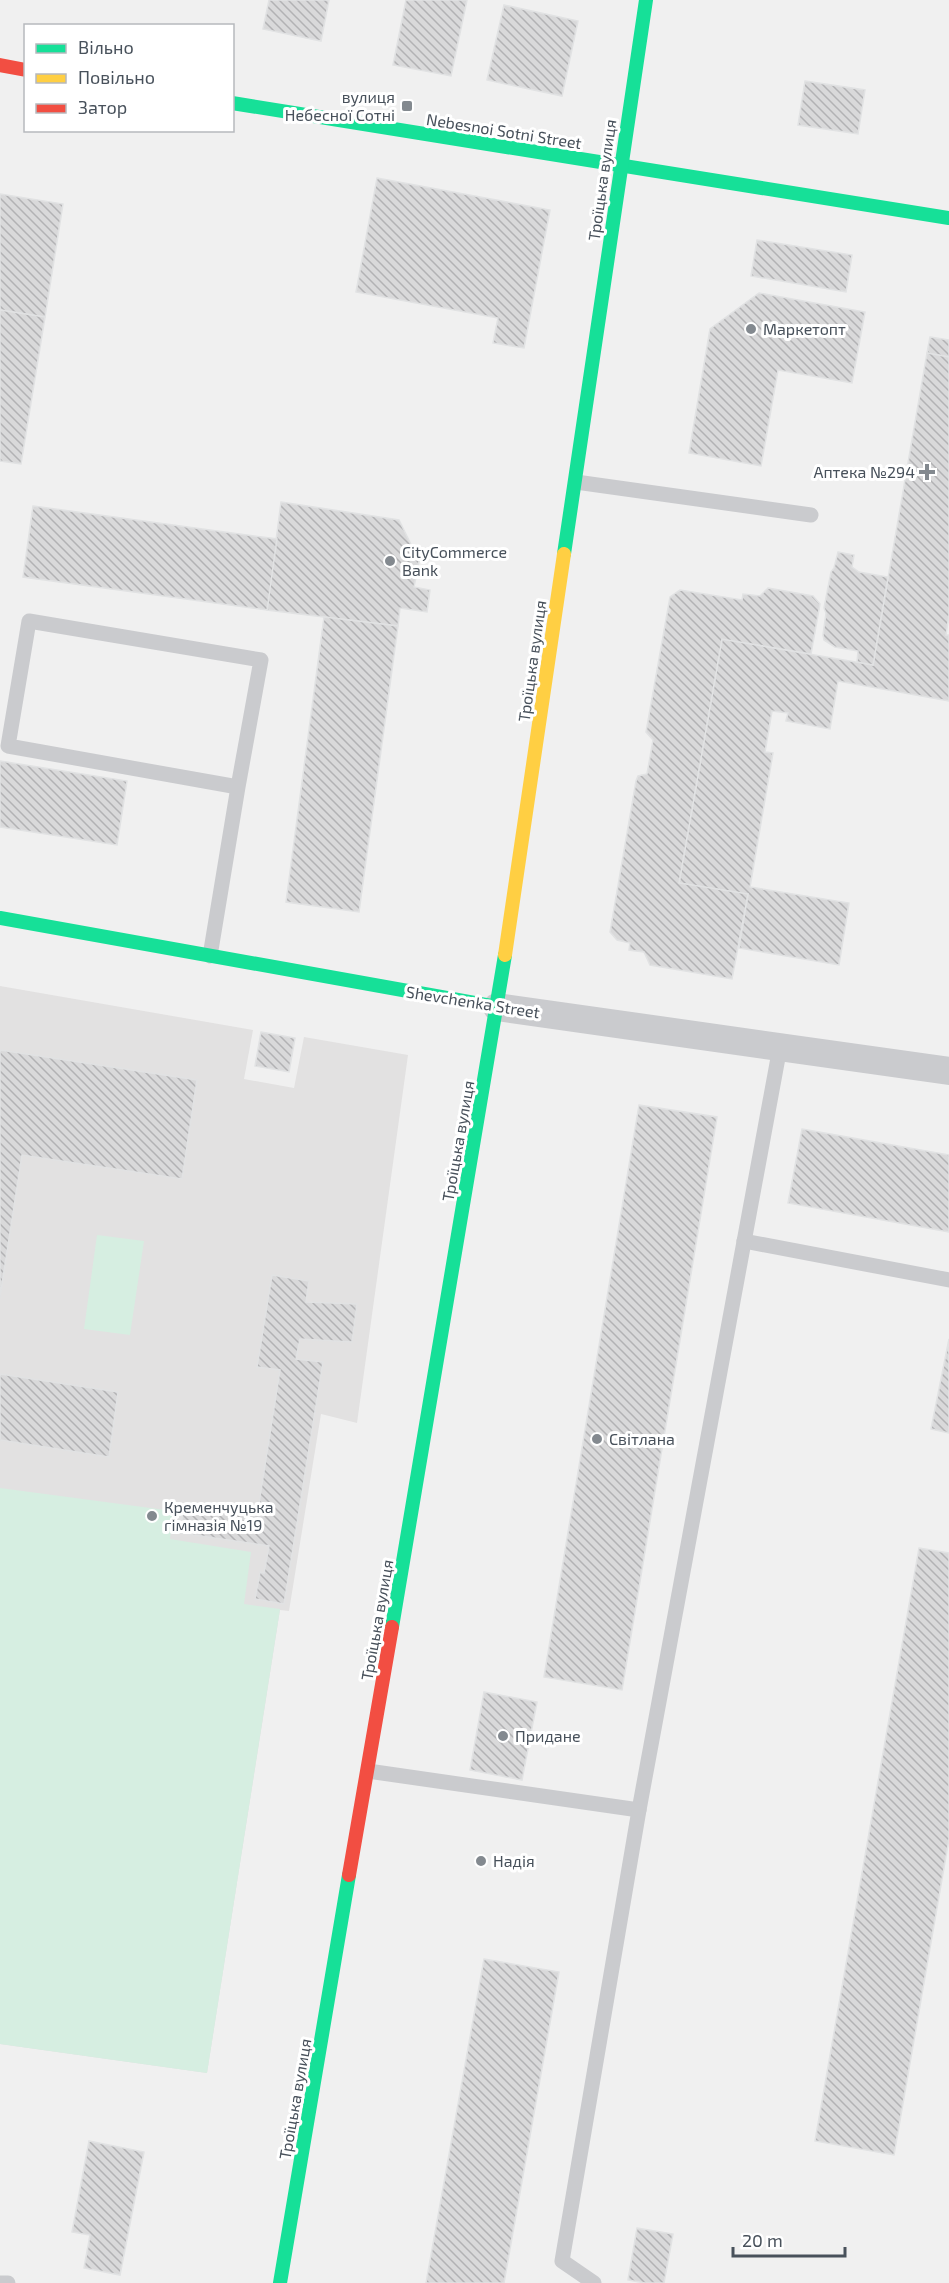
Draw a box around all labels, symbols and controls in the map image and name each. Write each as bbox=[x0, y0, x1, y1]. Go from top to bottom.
legend bbox=[24, 24, 234, 132]
text: Вільно bbox=[78, 36, 134, 58]
text: Повільно bbox=[78, 66, 155, 88]
place label: вулиця Небесної Сотні bbox=[285, 87, 395, 124]
text: Затор bbox=[78, 96, 127, 118]
marker: вулиця Небесної Сотні bbox=[400, 99, 414, 113]
street label: Nebesnoi Sotni Street bbox=[425, 109, 583, 152]
street label: Троїцька вулиця bbox=[584, 118, 620, 242]
place label: Маркетопт bbox=[763, 319, 846, 338]
marker: Маркетопт bbox=[744, 322, 758, 336]
place label: Аптека №294 bbox=[813, 462, 915, 481]
marker: Аптека №294 bbox=[920, 465, 934, 479]
place label: CityCommerce Bank bbox=[402, 542, 507, 579]
marker: CityCommerce Bank bbox=[383, 554, 397, 568]
street label: Троїцька вулиця bbox=[514, 599, 550, 723]
street label: Shevchenka Street bbox=[405, 982, 541, 1021]
street label: Троїцька вулиця bbox=[438, 1079, 478, 1203]
place label: Світлана bbox=[609, 1429, 675, 1448]
marker: Світлана bbox=[590, 1432, 604, 1446]
place label: Кременчуцька гімназія №19 bbox=[164, 1497, 274, 1534]
marker: Кременчуцька гімназія №19 bbox=[145, 1509, 159, 1523]
street label: Троїцька вулиця bbox=[357, 1558, 397, 1682]
place label: Придане bbox=[515, 1726, 581, 1745]
marker: Придане bbox=[496, 1729, 510, 1743]
place label: Надія bbox=[493, 1851, 535, 1870]
marker: Надія bbox=[474, 1854, 488, 1868]
street label: Троїцька вулиця bbox=[275, 2037, 315, 2161]
scale bar bbox=[733, 2220, 846, 2258]
text: 20 m bbox=[742, 2229, 783, 2251]

